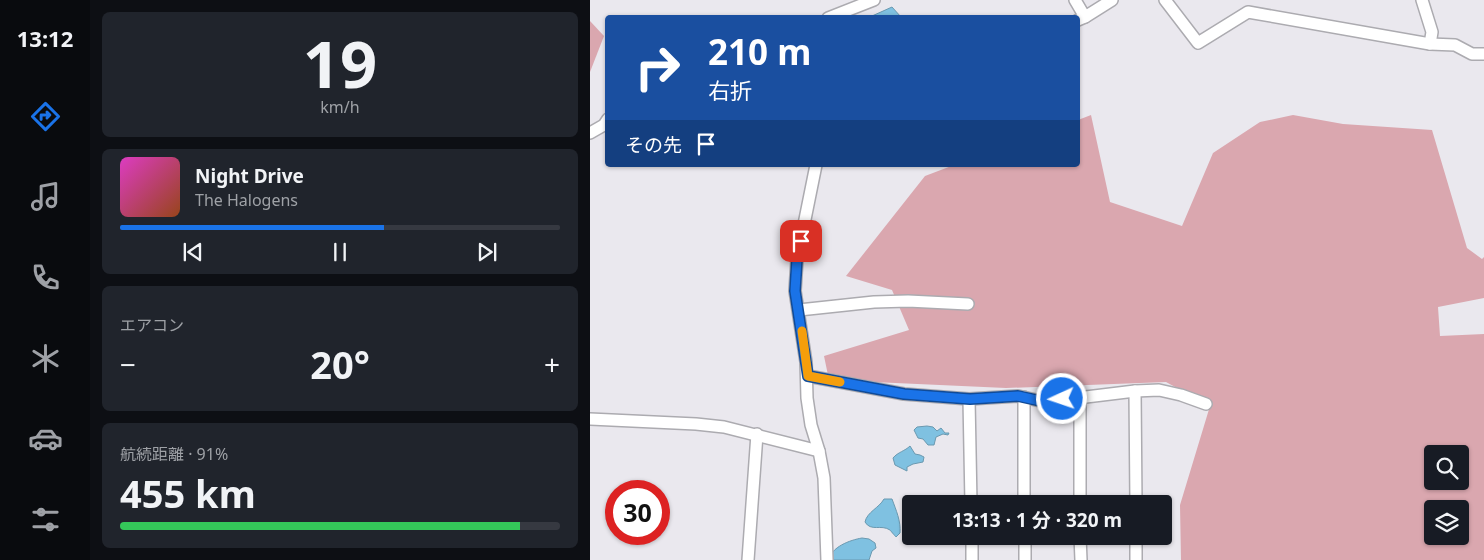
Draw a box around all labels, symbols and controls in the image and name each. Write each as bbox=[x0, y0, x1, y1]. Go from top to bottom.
text: 19 bbox=[303, 19, 377, 107]
text: 13:12 bbox=[17, 23, 73, 53]
text: 210 m bbox=[708, 28, 811, 75]
icon: right bbox=[625, 35, 690, 100]
text: 右折 bbox=[708, 75, 752, 105]
text: km/h bbox=[320, 96, 360, 118]
icon: directions bbox=[28, 99, 63, 134]
icon: arrive bbox=[692, 130, 720, 158]
text: その先 bbox=[625, 132, 682, 158]
text: Night Drive bbox=[195, 163, 304, 189]
icon: music bbox=[28, 179, 63, 214]
text: The Halogens bbox=[195, 189, 298, 211]
pin bbox=[780, 220, 822, 262]
icon: arrive bbox=[787, 227, 815, 255]
icon: previous bbox=[179, 238, 207, 266]
icon: pause bbox=[326, 238, 354, 266]
icon: next bbox=[473, 238, 501, 266]
icon: phone bbox=[28, 260, 63, 295]
text: エアコン bbox=[120, 314, 184, 336]
text: 20° bbox=[310, 338, 370, 390]
icon: climate bbox=[28, 341, 63, 376]
text: − bbox=[120, 345, 136, 383]
text: + bbox=[544, 345, 560, 383]
position arrow bbox=[1035, 372, 1087, 424]
icon: car bbox=[28, 421, 63, 456]
text: 航続距離 · 91% bbox=[120, 443, 228, 465]
map controls bbox=[1424, 445, 1469, 545]
button: search bbox=[1424, 445, 1469, 490]
text: 455 km bbox=[120, 467, 256, 519]
speed limit sign: 30 bbox=[605, 480, 670, 545]
button: layers bbox=[1424, 500, 1469, 545]
icon: filters bbox=[28, 502, 63, 537]
text: 13:13 · 1 分 · 320 m bbox=[952, 507, 1122, 533]

